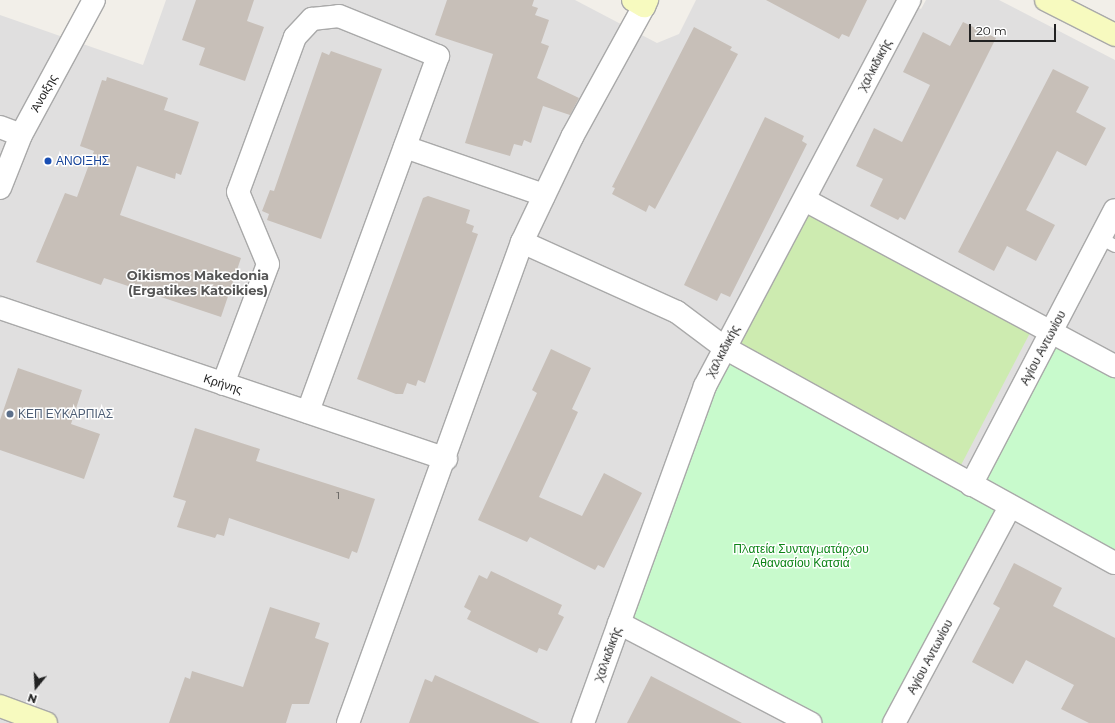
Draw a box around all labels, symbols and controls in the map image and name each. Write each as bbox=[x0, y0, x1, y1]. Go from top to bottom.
scale bar bbox=[971, 16, 1058, 42]
text: 20 m bbox=[976, 23, 1007, 38]
street label: Χαλκιδικής bbox=[855, 37, 895, 93]
street label: Άνοιξης bbox=[28, 72, 60, 114]
place label: ΑΝΟΙΞΗΣ bbox=[56, 154, 109, 168]
marker: ΑΝΟΙΞΗΣ bbox=[43, 156, 53, 166]
district label: Oikismos Makedonia (Ergatikes Katoikies) bbox=[127, 268, 269, 299]
street label: Αγίου Αντωνίου bbox=[1017, 308, 1069, 388]
street label: Χαλκιδικής bbox=[703, 323, 743, 379]
street label: Κρήνης bbox=[202, 371, 244, 397]
place label: ΚΕΠ ΕΥΚΑΡΠΙΑΣ bbox=[18, 407, 113, 421]
marker: ΚΕΠ ΕΥΚΑΡΠΙΑΣ bbox=[5, 409, 15, 419]
house number: 1 bbox=[336, 490, 340, 502]
park label: Πλατεία Συνταγματάρχου Αθανασίου Κατσιά bbox=[733, 542, 869, 570]
street label: Αγίου Αντωνίου bbox=[904, 617, 956, 697]
street label: Χαλκιδικής bbox=[592, 625, 624, 683]
north arrow bbox=[16, 667, 56, 707]
text: N bbox=[26, 690, 39, 706]

